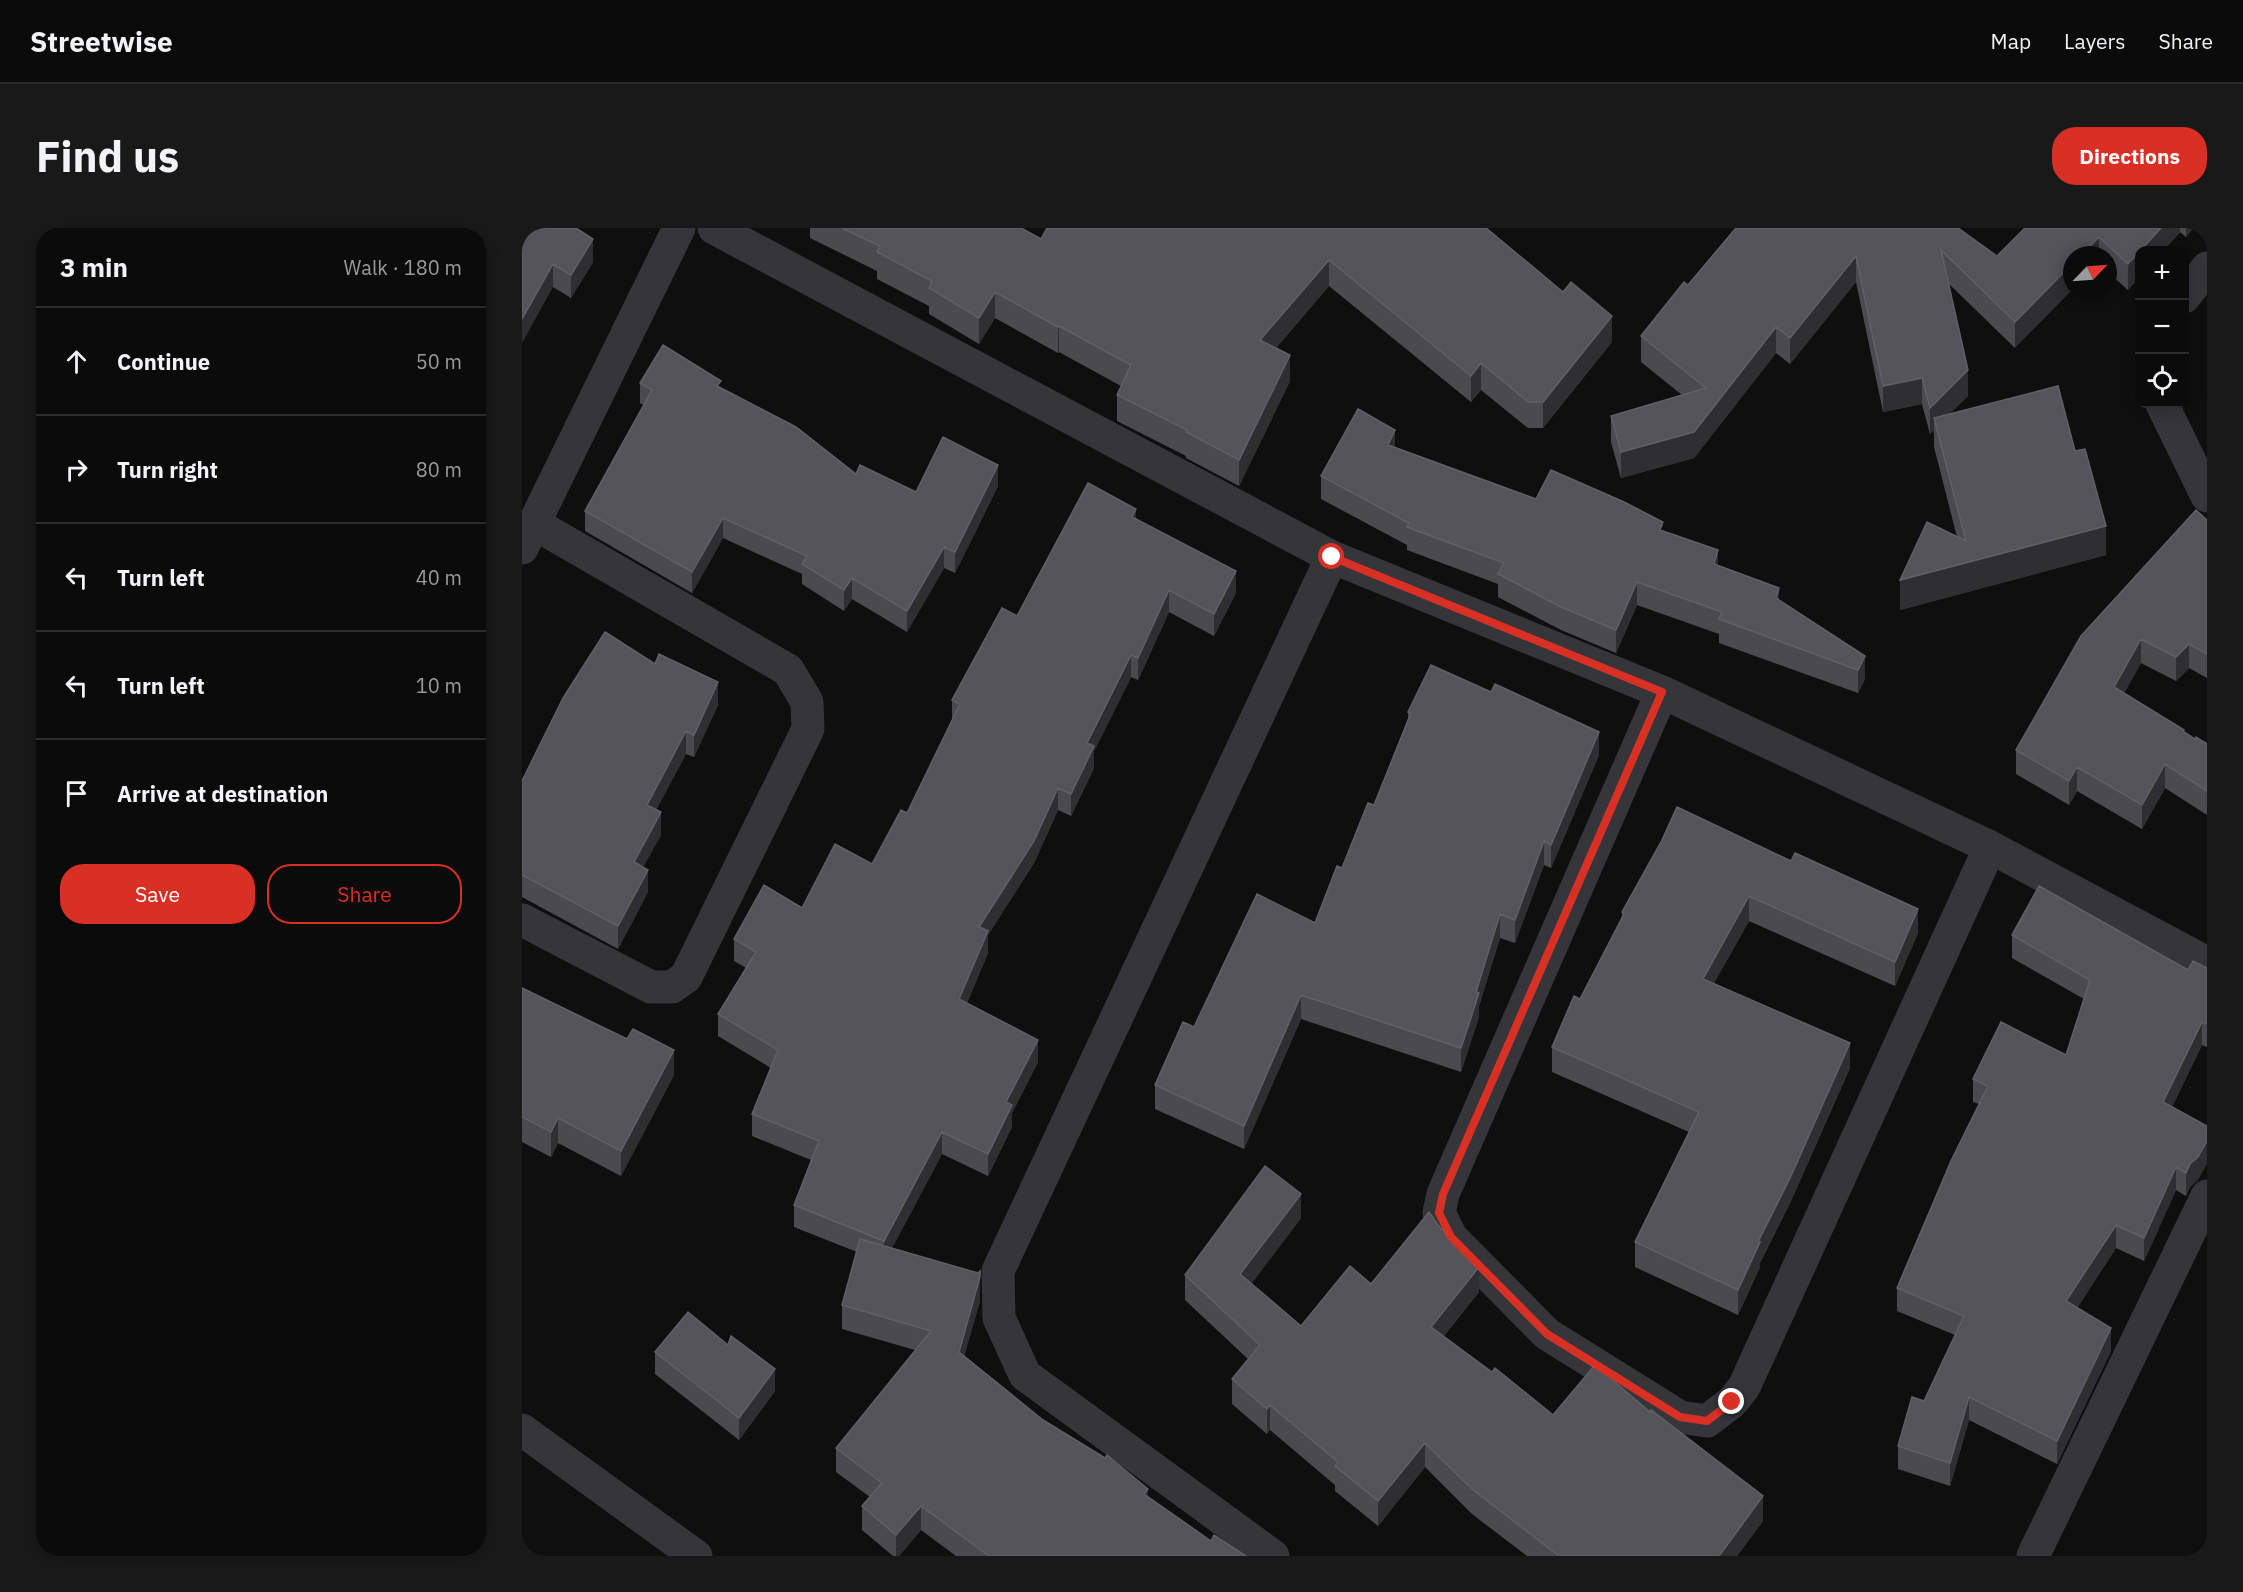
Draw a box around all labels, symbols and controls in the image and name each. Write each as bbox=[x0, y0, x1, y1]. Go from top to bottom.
text: Streetwise bbox=[30, 23, 173, 60]
text: Map bbox=[1991, 27, 2031, 55]
text: Layers bbox=[2064, 27, 2126, 55]
text: Share bbox=[2159, 27, 2213, 55]
button: Directions bbox=[2052, 127, 2207, 185]
text: Find us bbox=[36, 129, 179, 184]
north arrow bbox=[2063, 246, 2117, 300]
map controls bbox=[2135, 246, 2189, 408]
button: + bbox=[2135, 246, 2189, 300]
text: 3 min bbox=[60, 250, 128, 284]
text: Walk · 180 m bbox=[344, 254, 462, 281]
button: − bbox=[2135, 300, 2189, 354]
icon: ahead bbox=[60, 345, 93, 378]
text: Continue bbox=[117, 347, 210, 376]
text: 50 m bbox=[416, 348, 462, 375]
button: locate bbox=[2135, 354, 2189, 408]
icon: right bbox=[60, 453, 93, 486]
text: Turn right bbox=[117, 455, 218, 484]
text: 80 m bbox=[416, 456, 462, 483]
route start bbox=[1318, 543, 1344, 569]
icon: left bbox=[60, 561, 93, 594]
text: Turn left bbox=[117, 563, 205, 592]
text: 40 m bbox=[416, 564, 462, 591]
icon: left bbox=[60, 669, 93, 702]
text: Turn left bbox=[117, 671, 205, 700]
text: 10 m bbox=[416, 672, 462, 699]
icon: arrive bbox=[60, 777, 93, 810]
text: Arrive at destination bbox=[117, 779, 328, 808]
button: Save bbox=[60, 864, 255, 924]
button: Share bbox=[267, 864, 462, 924]
route end bbox=[1718, 1388, 1744, 1414]

